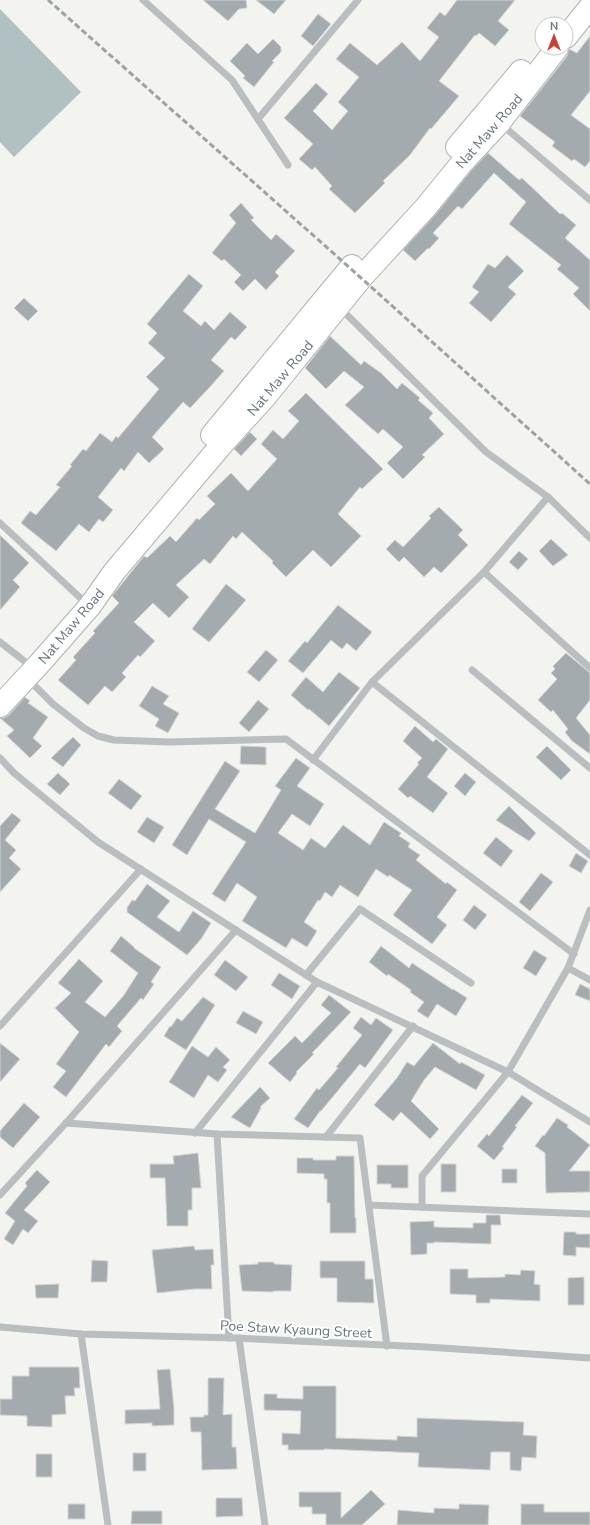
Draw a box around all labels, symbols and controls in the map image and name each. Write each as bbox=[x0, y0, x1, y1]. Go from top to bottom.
north arrow bbox=[534, 16, 574, 56]
text: N bbox=[550, 19, 558, 34]
street label: Nat Maw Road bbox=[452, 90, 527, 173]
street label: Nat Maw Road bbox=[243, 336, 318, 420]
street label: Nat Maw Road bbox=[34, 584, 109, 668]
street label: Poe Staw Kyaung Street bbox=[219, 1316, 373, 1343]

